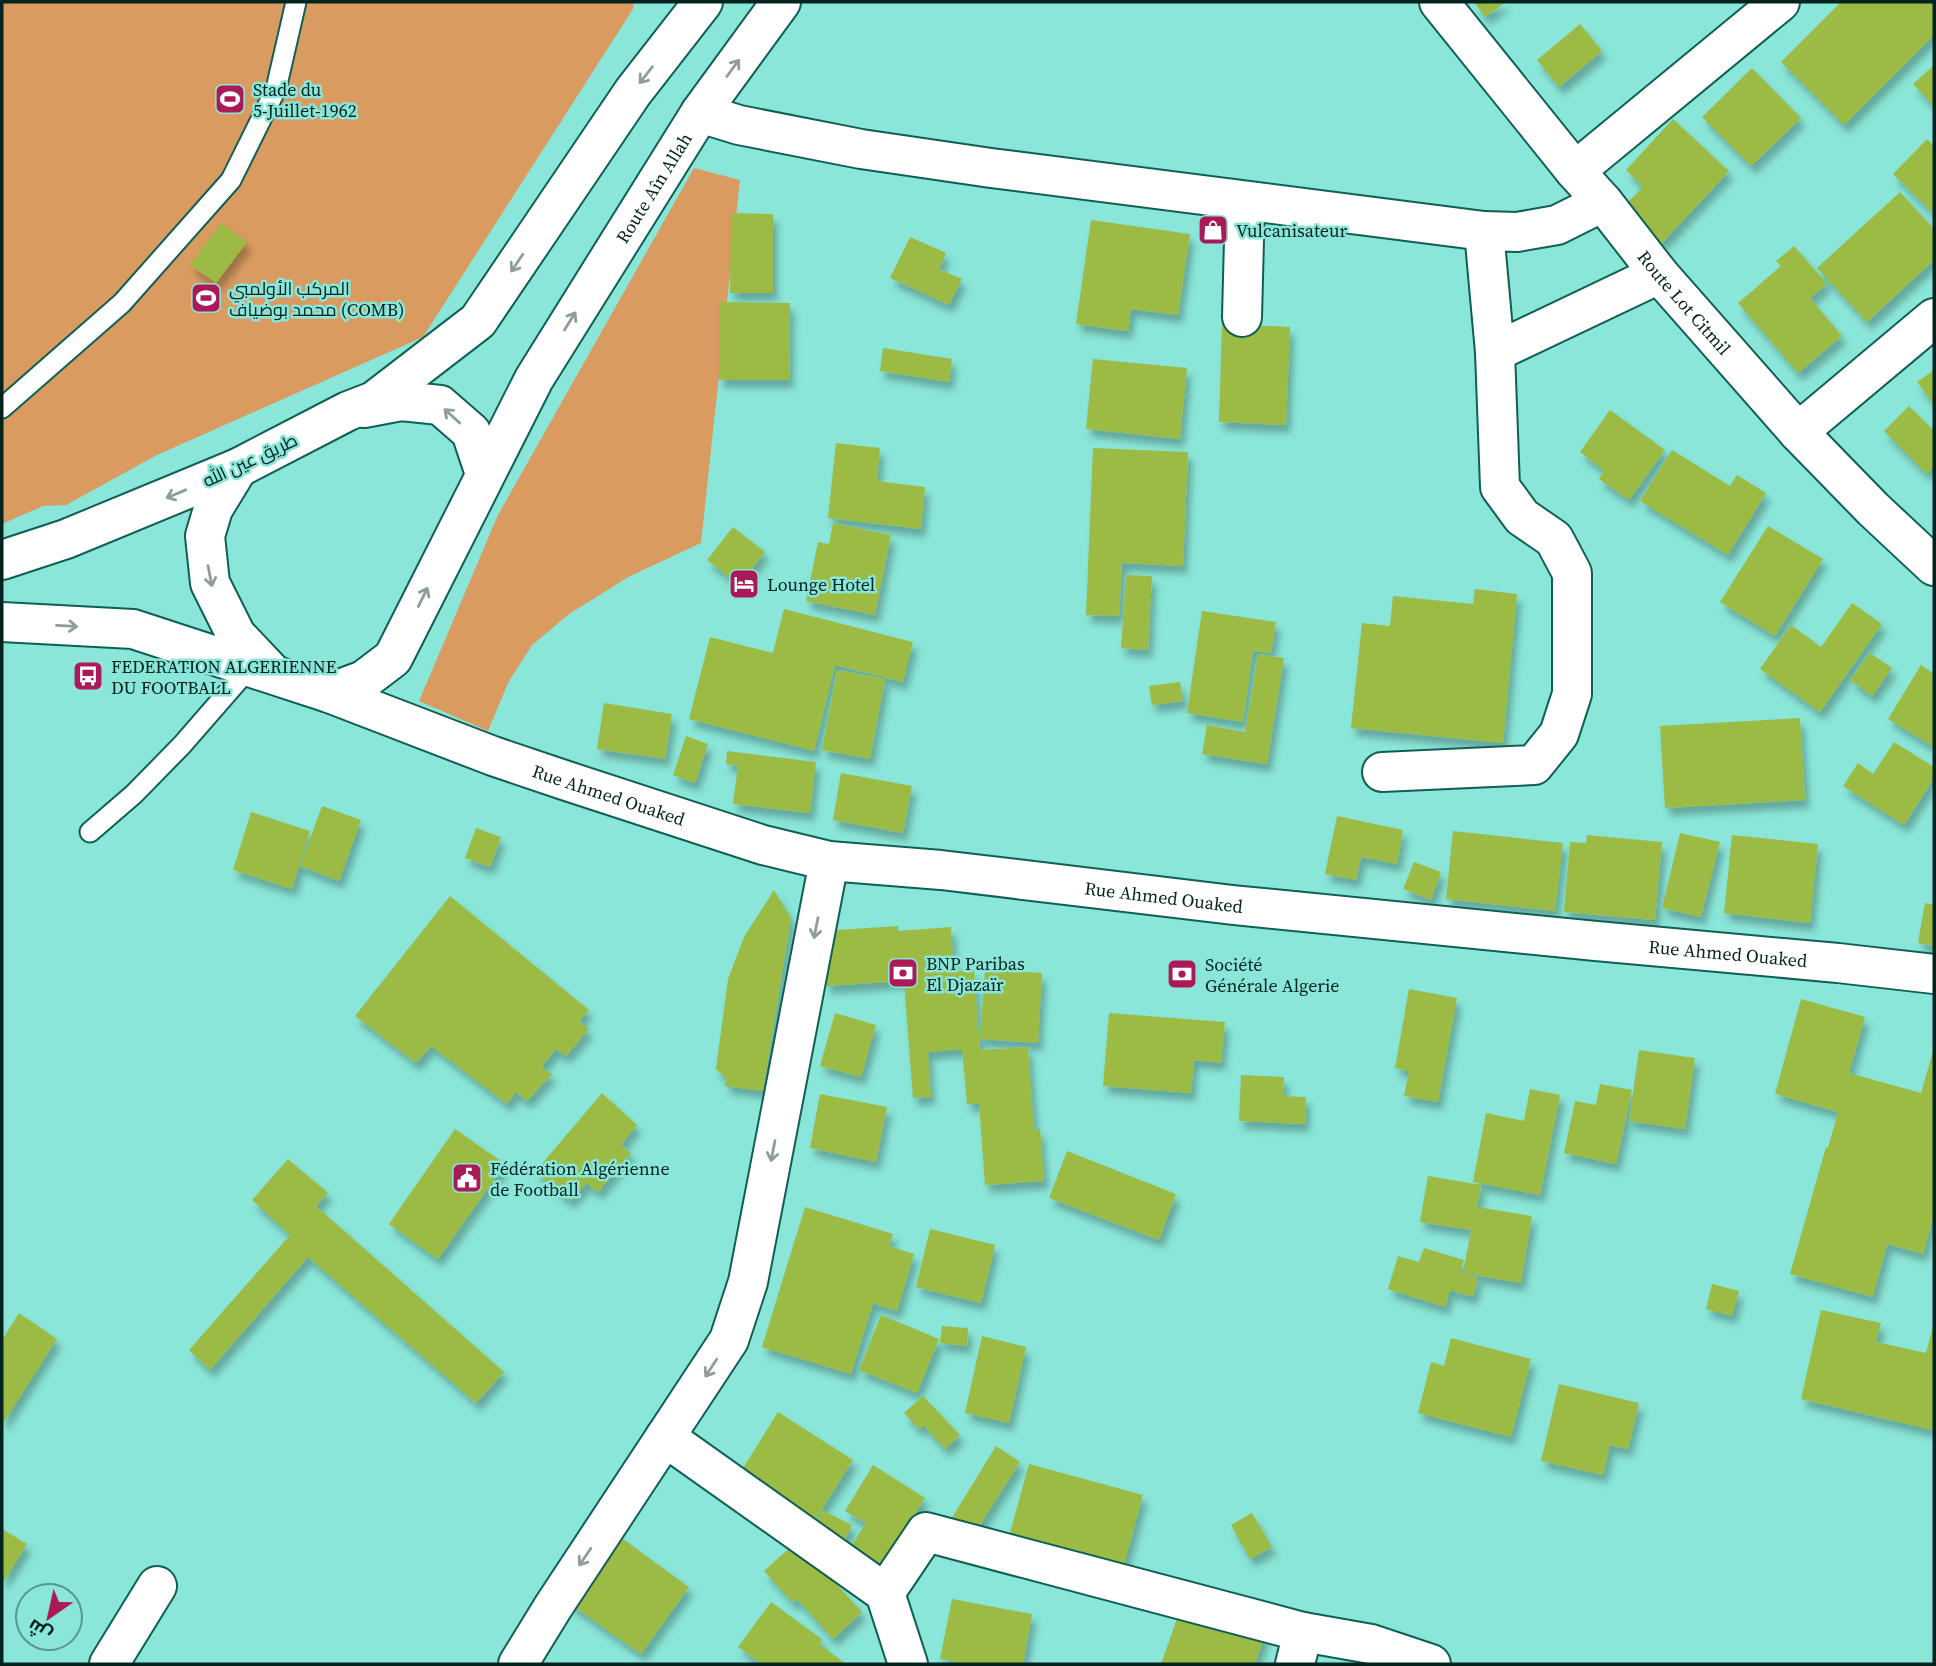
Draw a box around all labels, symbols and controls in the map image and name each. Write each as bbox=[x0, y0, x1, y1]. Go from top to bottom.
one-way arrow bbox=[725, 59, 740, 78]
one-way arrow bbox=[638, 65, 653, 84]
place label: Stade du 5-Juillet-1962 bbox=[253, 77, 357, 123]
sports icon: Stade du 5-Juillet-1962 bbox=[213, 82, 247, 116]
street label: Route Aîn Allah bbox=[610, 127, 698, 248]
shop icon: Vulcanisateur bbox=[1196, 213, 1230, 247]
place label: Vulcanisateur bbox=[1236, 218, 1348, 243]
street label: Route Lot Citmil bbox=[1632, 245, 1737, 360]
one-way arrow bbox=[510, 252, 524, 272]
place label: المركب الأولمبي محمد بوضياف (COMB) bbox=[229, 276, 404, 322]
sports icon: المركب الأولمبي محمد بوضياف (COMB) bbox=[189, 281, 223, 315]
one-way arrow bbox=[563, 312, 577, 332]
one-way arrow bbox=[443, 408, 461, 424]
street label: طريق عين الله bbox=[199, 427, 301, 493]
one-way arrow bbox=[166, 488, 187, 501]
one-way arrow bbox=[204, 564, 217, 587]
hotel icon: Lounge Hotel bbox=[727, 567, 761, 601]
place label: Lounge Hotel bbox=[767, 572, 875, 597]
one-way arrow bbox=[417, 587, 431, 608]
one-way arrow bbox=[56, 619, 79, 632]
place label: FEDERATION ALGERIENNE DU FOOTBALL bbox=[111, 654, 336, 700]
bus stop icon: FEDERATION ALGERIENNE DU FOOTBALL bbox=[71, 659, 105, 693]
street label: Rue Ahmed Ouaked bbox=[529, 758, 688, 831]
street label: Rue Ahmed Ouaked bbox=[1083, 875, 1244, 918]
one-way arrow bbox=[809, 916, 823, 939]
street label: Rue Ahmed Ouaked bbox=[1648, 933, 1808, 973]
place label: BNP Paribas El Djazaïr bbox=[926, 951, 1025, 997]
place label: Société Générale Algerie bbox=[1205, 952, 1339, 998]
bank icon: BNP Paribas El Djazaïr bbox=[886, 956, 920, 990]
bank icon: Société Générale Algerie bbox=[1165, 957, 1199, 991]
one-way arrow bbox=[766, 1139, 780, 1162]
place label: Fédération Algérienne de Football bbox=[490, 1156, 670, 1202]
public building icon: Fédération Algérienne de Football bbox=[450, 1161, 484, 1195]
one-way arrow bbox=[704, 1358, 718, 1377]
one-way arrow bbox=[578, 1547, 592, 1567]
north arrow bbox=[14, 1582, 84, 1652]
text: ش bbox=[22, 1613, 57, 1649]

